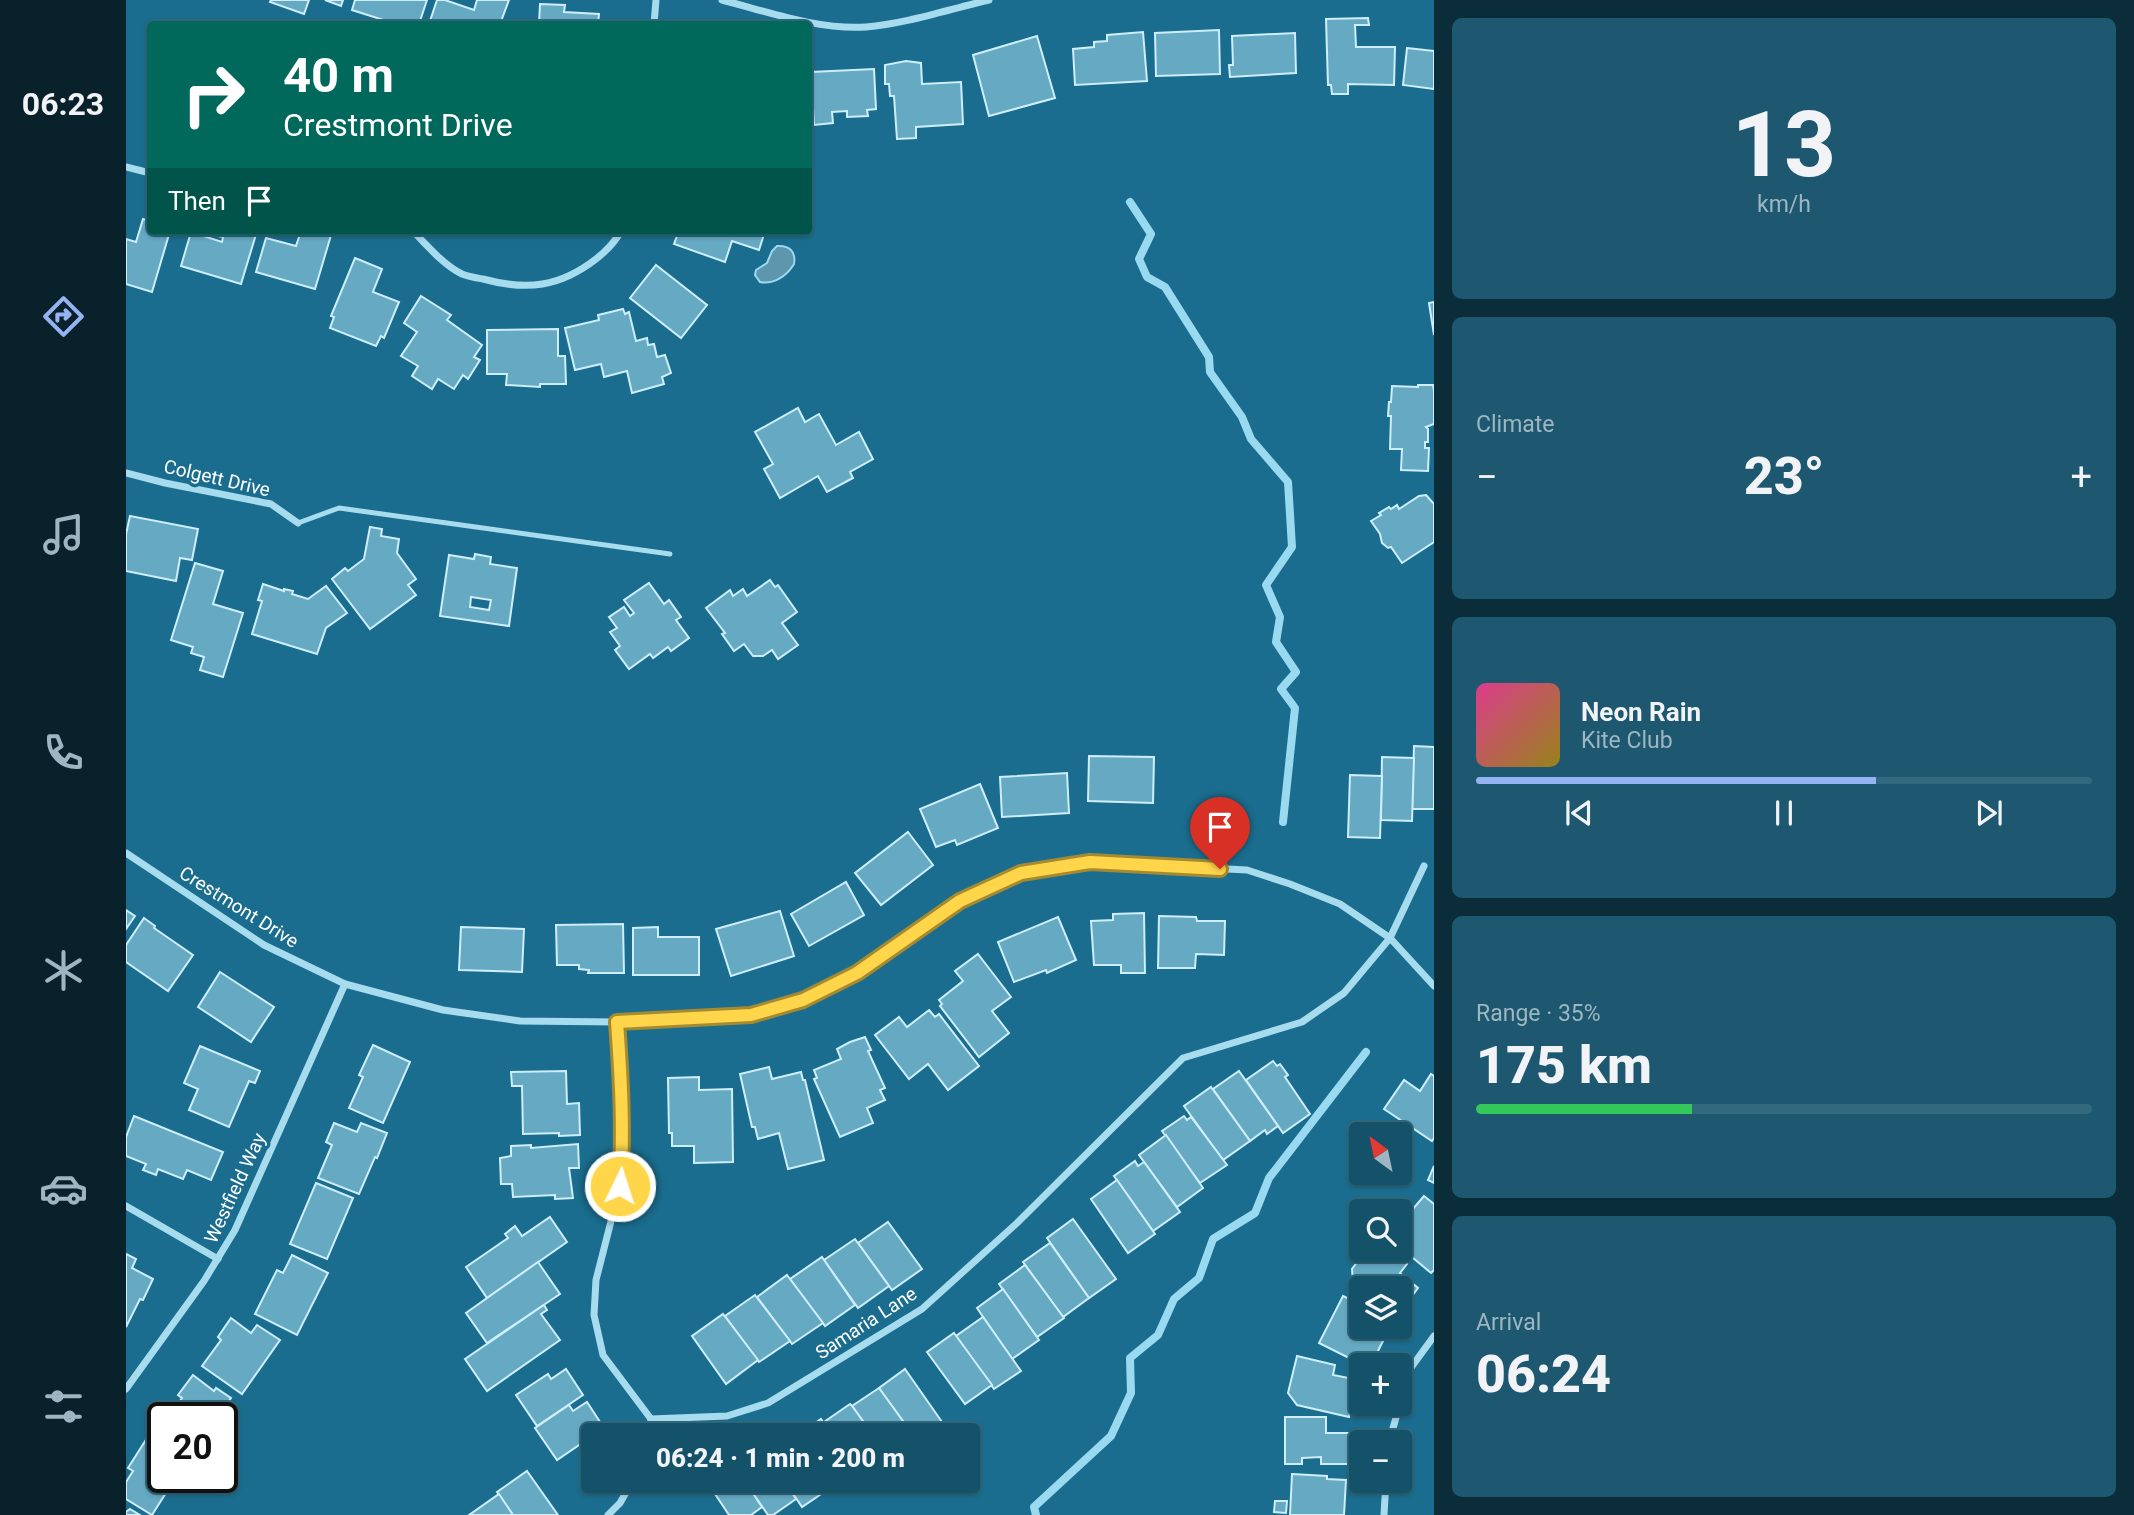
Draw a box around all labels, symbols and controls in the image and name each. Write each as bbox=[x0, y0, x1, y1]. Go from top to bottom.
text: 40 m bbox=[283, 47, 394, 104]
icon: right bbox=[168, 49, 259, 140]
text: 06:23 bbox=[22, 85, 104, 123]
text: 13 bbox=[1732, 92, 1836, 198]
text: Crestmont Drive bbox=[283, 106, 513, 144]
icon: arrive bbox=[240, 182, 278, 220]
text: Then bbox=[168, 186, 226, 216]
text: km/h bbox=[1757, 191, 1811, 218]
icon: directions bbox=[39, 292, 88, 341]
text: Climate bbox=[1476, 411, 1555, 438]
text: 23° bbox=[1744, 446, 1824, 507]
street label: Colgett Drive bbox=[162, 455, 272, 501]
text: − bbox=[1476, 455, 1498, 499]
text: + bbox=[2070, 455, 2092, 499]
icon: music bbox=[39, 510, 88, 559]
text: Neon Rain bbox=[1581, 697, 1701, 727]
text: Kite Club bbox=[1581, 727, 1673, 754]
icon: phone bbox=[39, 728, 88, 777]
icon: previous bbox=[1560, 794, 1598, 832]
icon: pause bbox=[1765, 794, 1803, 832]
icon: next bbox=[1970, 794, 2008, 832]
pin bbox=[1190, 797, 1250, 869]
icon: arrive bbox=[1201, 808, 1239, 846]
street label: Crestmont Drive bbox=[175, 861, 303, 953]
icon: climate bbox=[39, 946, 88, 995]
text: Range · 35% bbox=[1476, 1000, 1601, 1027]
text: 175 km bbox=[1476, 1035, 1652, 1096]
north arrow bbox=[1349, 1122, 1412, 1185]
map controls bbox=[1349, 1122, 1412, 1493]
street label: Westfield Way bbox=[199, 1129, 271, 1247]
position arrow bbox=[583, 1149, 657, 1223]
icon: car bbox=[39, 1164, 88, 1213]
button: search bbox=[1349, 1199, 1412, 1262]
button: layers bbox=[1349, 1276, 1412, 1339]
street label: Samaria Lane bbox=[811, 1282, 921, 1364]
text: Arrival bbox=[1476, 1309, 1541, 1336]
text: 06:24 bbox=[1476, 1344, 1611, 1405]
button: + bbox=[1349, 1353, 1412, 1416]
icon: filters bbox=[39, 1382, 88, 1431]
speed limit sign: 20 bbox=[147, 1402, 238, 1493]
button: − bbox=[1349, 1430, 1412, 1493]
text: 06:24 · 1 min · 200 m bbox=[656, 1443, 905, 1473]

